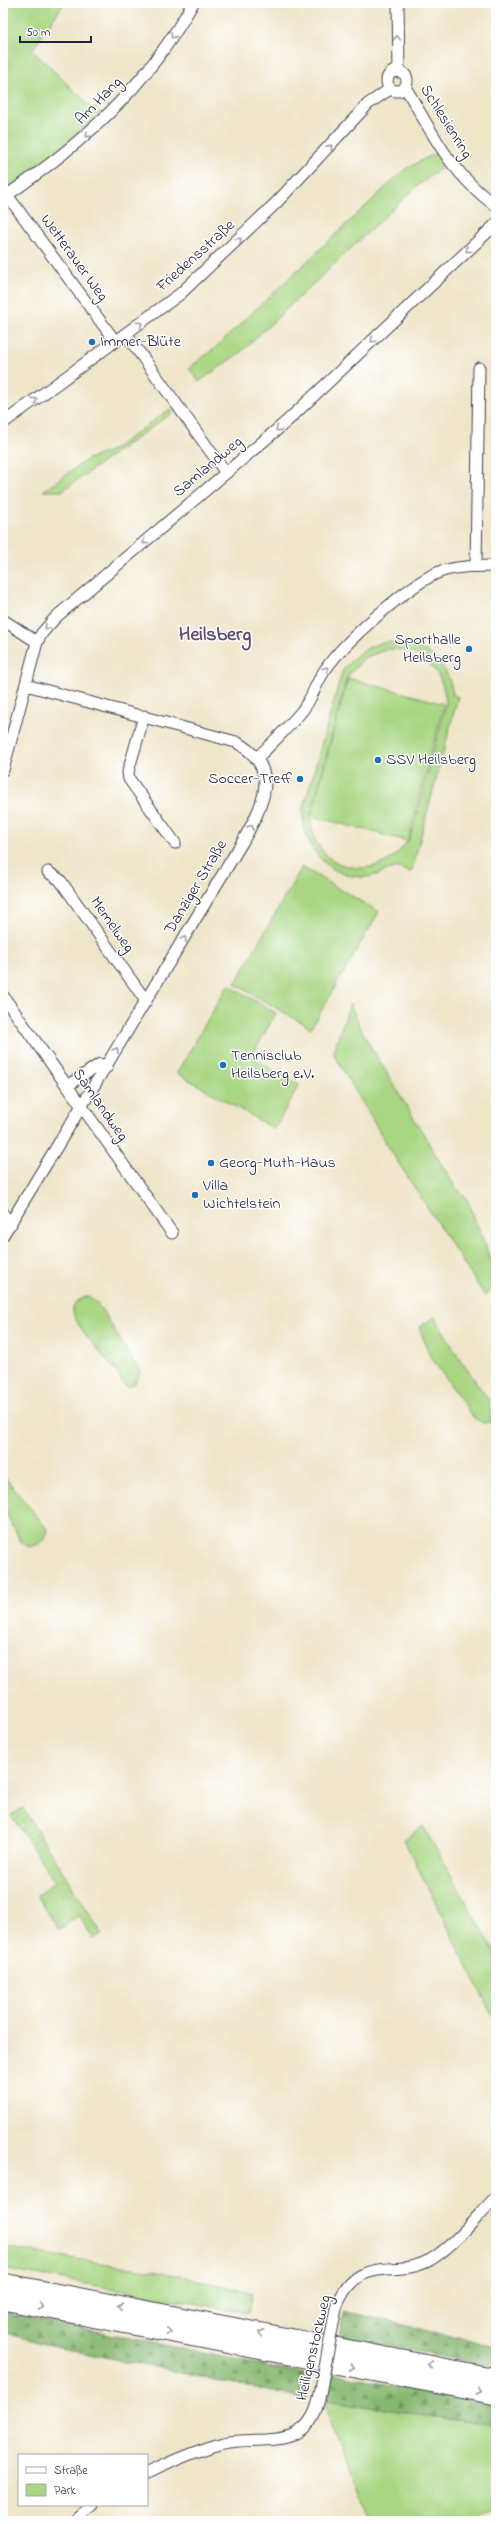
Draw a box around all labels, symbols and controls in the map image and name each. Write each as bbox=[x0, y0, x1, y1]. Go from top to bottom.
scale bar bbox=[20, 18, 91, 44]
text: 50 m bbox=[26, 24, 50, 42]
one-way arrow bbox=[171, 32, 178, 39]
one-way arrow bbox=[393, 35, 402, 41]
street label: Am Hang bbox=[70, 71, 128, 131]
street label: Schlesienring bbox=[414, 80, 478, 164]
one-way arrow bbox=[86, 130, 93, 137]
one-way arrow bbox=[325, 144, 332, 151]
street label: Wetterauer Weg bbox=[34, 209, 114, 307]
street label: Friedensstraße bbox=[150, 213, 241, 299]
one-way arrow bbox=[234, 237, 242, 244]
one-way arrow bbox=[465, 246, 473, 253]
one-way arrow bbox=[136, 321, 143, 329]
place label: Immer-Blüte bbox=[100, 330, 182, 354]
one-way arrow bbox=[370, 335, 378, 342]
marker: Immer-Blüte bbox=[87, 337, 97, 347]
one-way arrow bbox=[30, 398, 37, 405]
one-way arrow bbox=[276, 424, 283, 431]
street label: Samlandweg bbox=[168, 431, 248, 503]
one-way arrow bbox=[142, 538, 150, 545]
district label: Heilsberg bbox=[179, 621, 251, 651]
one-way arrow bbox=[45, 623, 52, 630]
place label: Sporthalle Heilsberg bbox=[395, 628, 462, 670]
marker: Sporthalle Heilsberg bbox=[464, 644, 474, 654]
one-way arrow bbox=[321, 667, 328, 674]
place label: SSV Heilsberg bbox=[386, 748, 476, 772]
marker: SSV Heilsberg bbox=[373, 755, 383, 765]
place label: Soccer-Treff bbox=[208, 767, 293, 791]
marker: Soccer-Treff bbox=[295, 774, 305, 784]
one-way arrow bbox=[246, 824, 253, 832]
street label: Danziger Straße bbox=[158, 835, 234, 939]
street label: Memelweg bbox=[84, 892, 140, 958]
one-way arrow bbox=[179, 936, 186, 943]
place label: Tennisclub Heilsberg e.V. bbox=[231, 1044, 314, 1086]
one-way arrow bbox=[112, 1047, 119, 1054]
marker: Tennisclub Heilsberg e.V. bbox=[218, 1060, 228, 1070]
street label: Samlandweg bbox=[66, 1064, 134, 1146]
place label: Georg-Muth-Haus bbox=[219, 1151, 336, 1175]
marker: Georg-Muth-Haus bbox=[206, 1158, 216, 1168]
place label: Villa Wichtelstein bbox=[202, 1174, 281, 1216]
marker: Villa Wichtelstein bbox=[190, 1190, 200, 1200]
street label: Heiligenstockweg bbox=[290, 2293, 338, 2403]
one-way arrow bbox=[117, 2302, 123, 2310]
one-way arrow bbox=[38, 2303, 44, 2311]
one-way arrow bbox=[166, 2327, 172, 2335]
one-way arrow bbox=[258, 2329, 264, 2337]
one-way arrow bbox=[348, 2362, 355, 2371]
one-way arrow bbox=[427, 2362, 433, 2370]
one-way arrow bbox=[476, 2387, 482, 2395]
legend bbox=[18, 2454, 148, 2506]
text: Straße bbox=[54, 2462, 88, 2480]
text: Park bbox=[54, 2482, 76, 2500]

